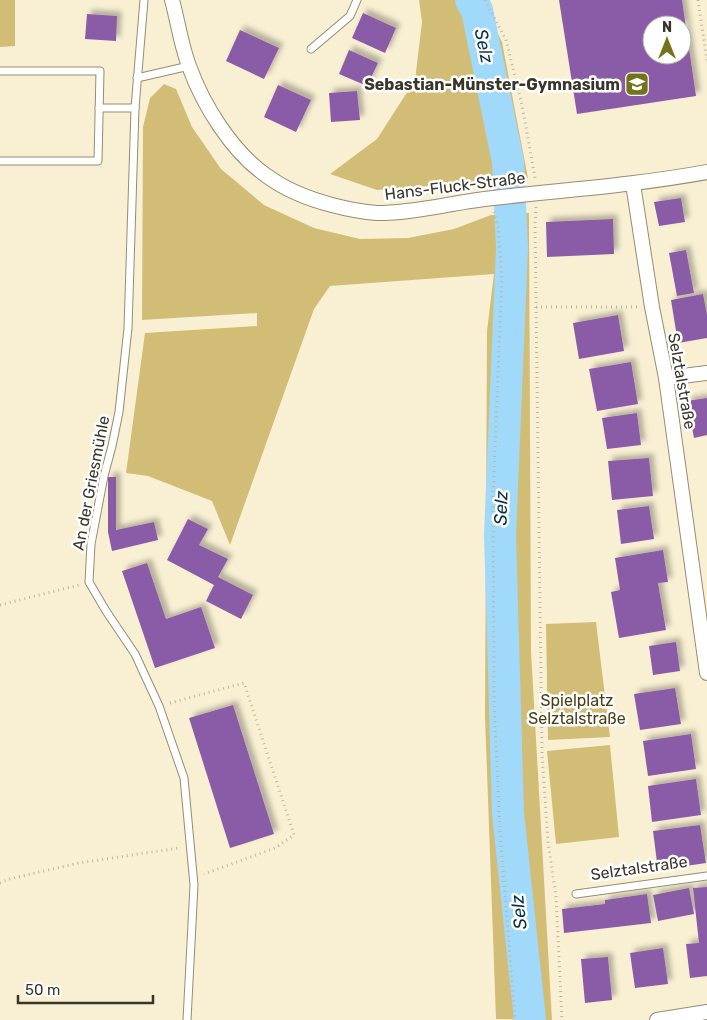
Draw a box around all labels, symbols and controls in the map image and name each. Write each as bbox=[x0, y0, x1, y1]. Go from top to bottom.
north arrow bbox=[642, 15, 692, 65]
text: N bbox=[662, 19, 672, 36]
water label: Selz bbox=[470, 27, 498, 65]
school or university icon: Sebastian-Münster-Gymnasium bbox=[624, 71, 650, 97]
place label: Sebastian-Münster-Gymnasium bbox=[364, 75, 620, 94]
street label: Hans-Fluck-Straße bbox=[384, 168, 527, 204]
street label: Selztalstraße bbox=[664, 331, 700, 431]
street label: An der Griesmühle bbox=[69, 414, 113, 552]
water label: Selz bbox=[489, 490, 513, 526]
park label: Spielplatz Selztalstraße bbox=[528, 691, 626, 728]
street label: Selztalstraße bbox=[589, 852, 689, 884]
water label: Selz bbox=[506, 894, 532, 930]
scale bar bbox=[18, 972, 152, 1004]
text: 50 m bbox=[25, 981, 60, 999]

